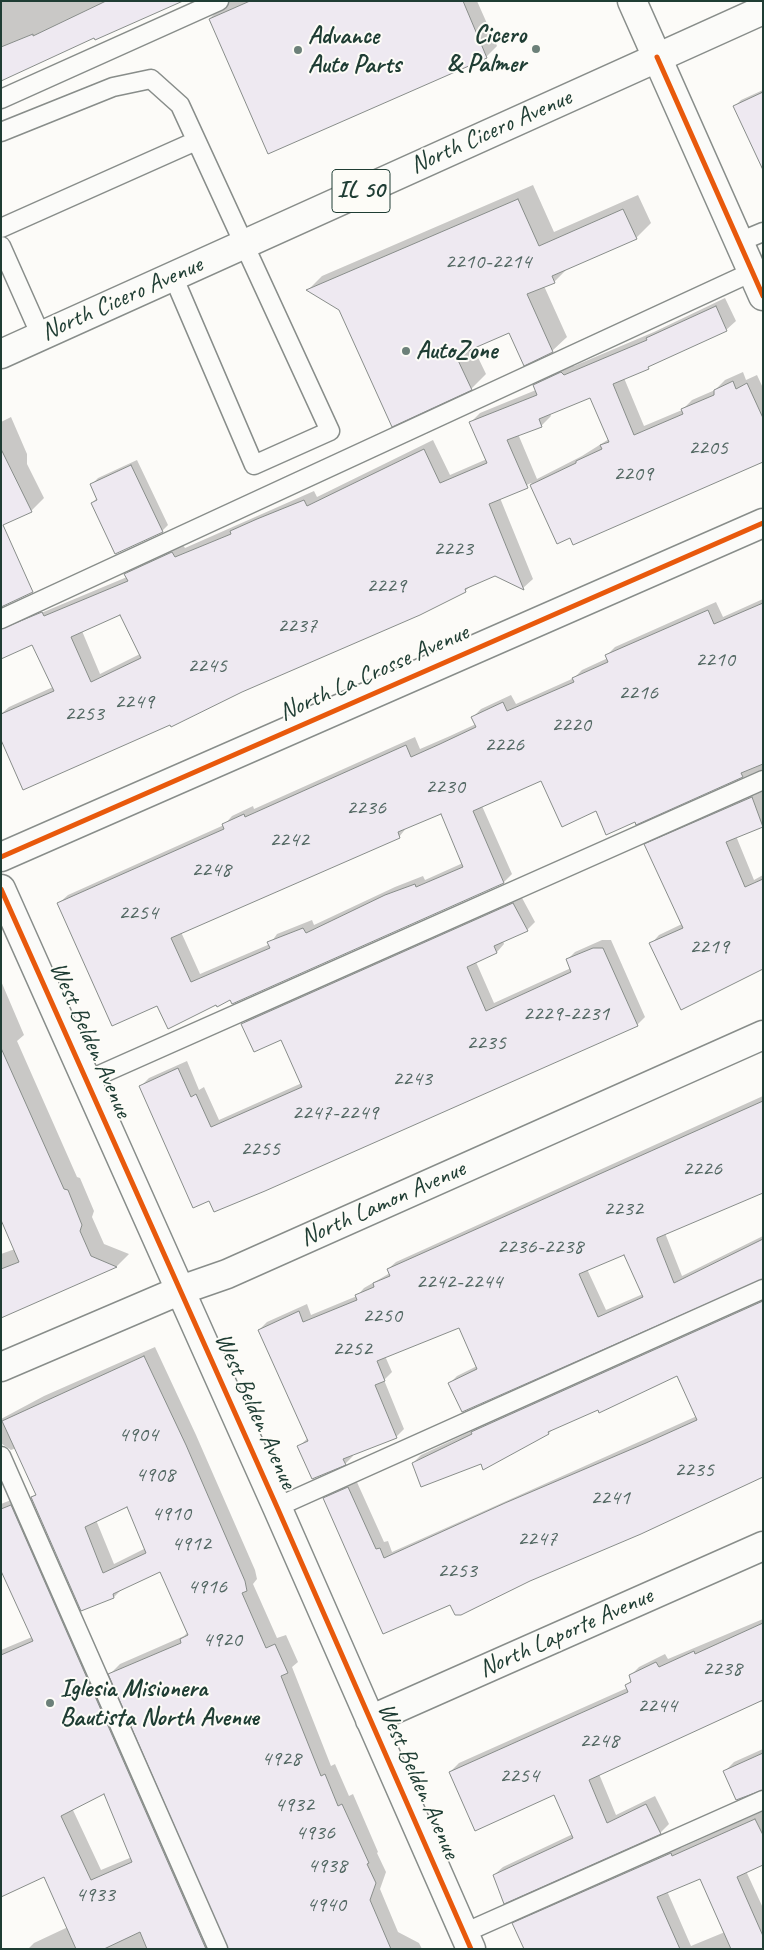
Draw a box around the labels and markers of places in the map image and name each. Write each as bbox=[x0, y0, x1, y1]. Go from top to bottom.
place label: Cicero & Palmer bbox=[447, 20, 526, 79]
place label: Advance Auto Parts bbox=[308, 21, 401, 80]
marker: Cicero & Palmer bbox=[530, 43, 542, 55]
marker: Advance Auto Parts bbox=[292, 44, 304, 56]
place label: AutoZone bbox=[416, 336, 497, 366]
marker: AutoZone bbox=[400, 345, 412, 357]
place label: Iglesia Misionera Bautista North Avenue bbox=[60, 1674, 259, 1733]
marker: Iglesia Misionera Bautista North Avenue bbox=[44, 1697, 56, 1709]

